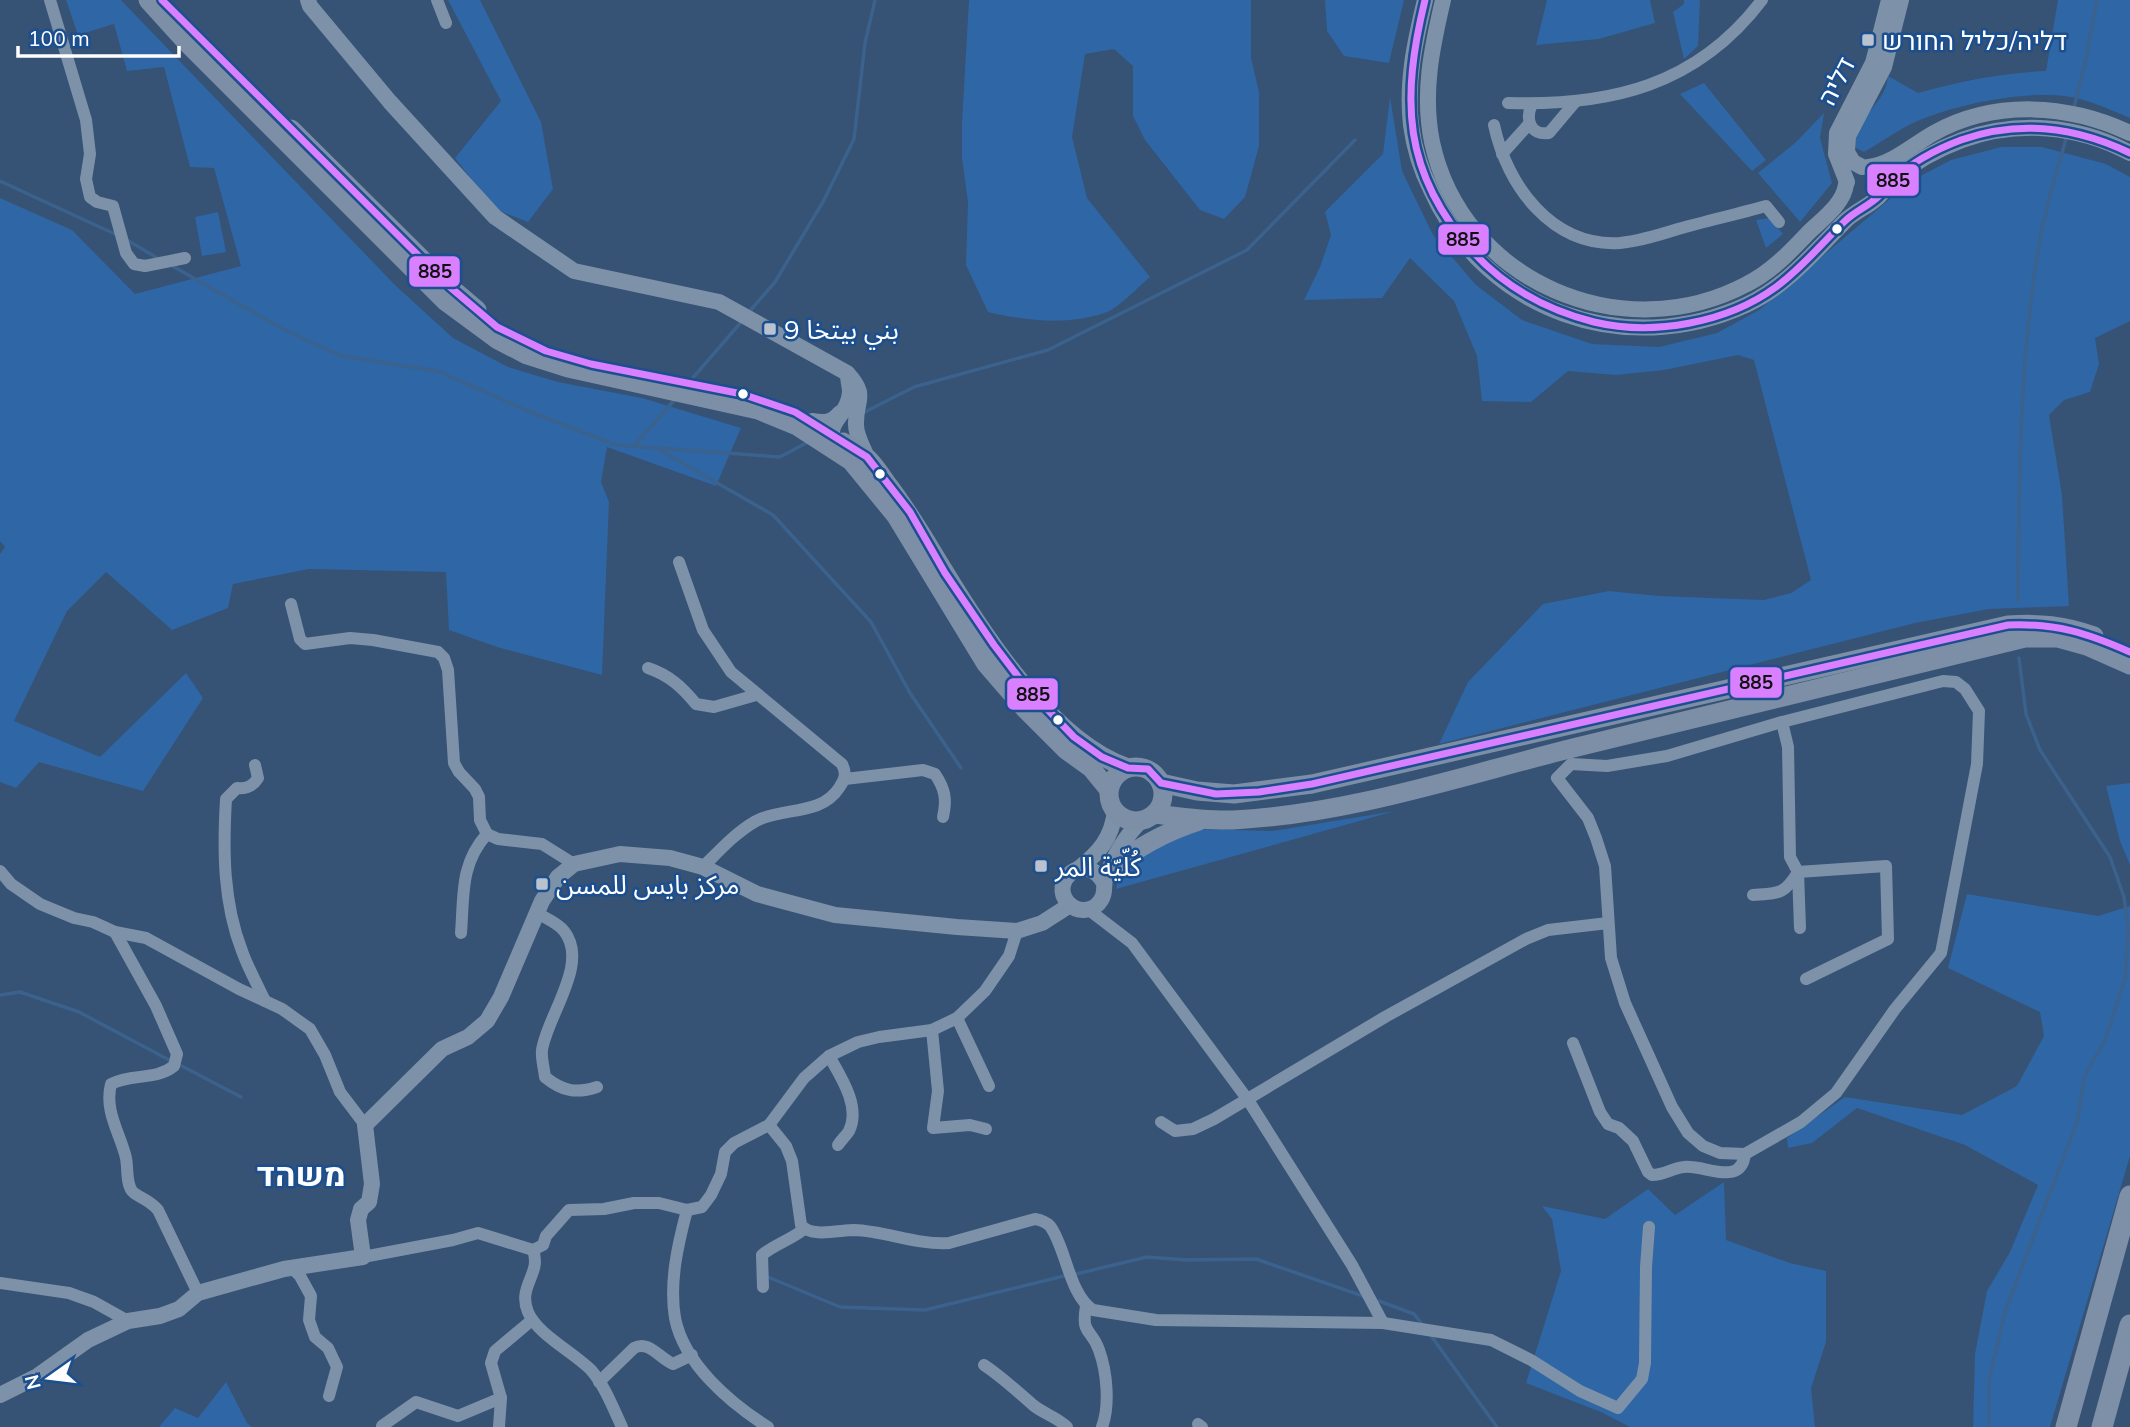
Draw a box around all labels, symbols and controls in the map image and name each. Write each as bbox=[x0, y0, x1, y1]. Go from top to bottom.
scale bar bbox=[18, 14, 178, 58]
place label: דליה/כליל החורש bbox=[1882, 24, 2067, 57]
text: 100 m bbox=[28, 25, 90, 51]
marker: דליה/כליל החורש bbox=[1860, 32, 1876, 48]
street label: דליה bbox=[1810, 51, 1862, 111]
line badge: 885 bbox=[1866, 163, 1920, 197]
text: 885 bbox=[1876, 168, 1910, 192]
unlabelled marker bbox=[1830, 222, 1844, 236]
line badge: 885 bbox=[1437, 223, 1490, 256]
text: 885 bbox=[1446, 227, 1480, 251]
line badge: 885 bbox=[408, 255, 461, 288]
text: 885 bbox=[418, 259, 452, 283]
place label: بني بيتخا 9 bbox=[784, 313, 899, 350]
marker: بني بيتخا 9 bbox=[762, 321, 778, 337]
unlabelled marker bbox=[736, 387, 750, 401]
unlabelled marker bbox=[873, 467, 887, 481]
line badge: 885 bbox=[1729, 666, 1783, 699]
text: 885 bbox=[1739, 670, 1773, 694]
line badge: 885 bbox=[1006, 677, 1059, 711]
text: 885 bbox=[1016, 682, 1050, 706]
unlabelled marker bbox=[1051, 713, 1065, 727]
place label: كُلّيّة المر bbox=[1054, 847, 1141, 883]
marker: كُلّيّة المر bbox=[1033, 858, 1049, 874]
place label: مركز بايس للمسن bbox=[556, 868, 739, 901]
marker: مركز بايس للمسن bbox=[534, 876, 550, 892]
district label: משהד bbox=[256, 1153, 346, 1194]
north arrow bbox=[14, 1343, 84, 1413]
text: N bbox=[19, 1372, 46, 1392]

